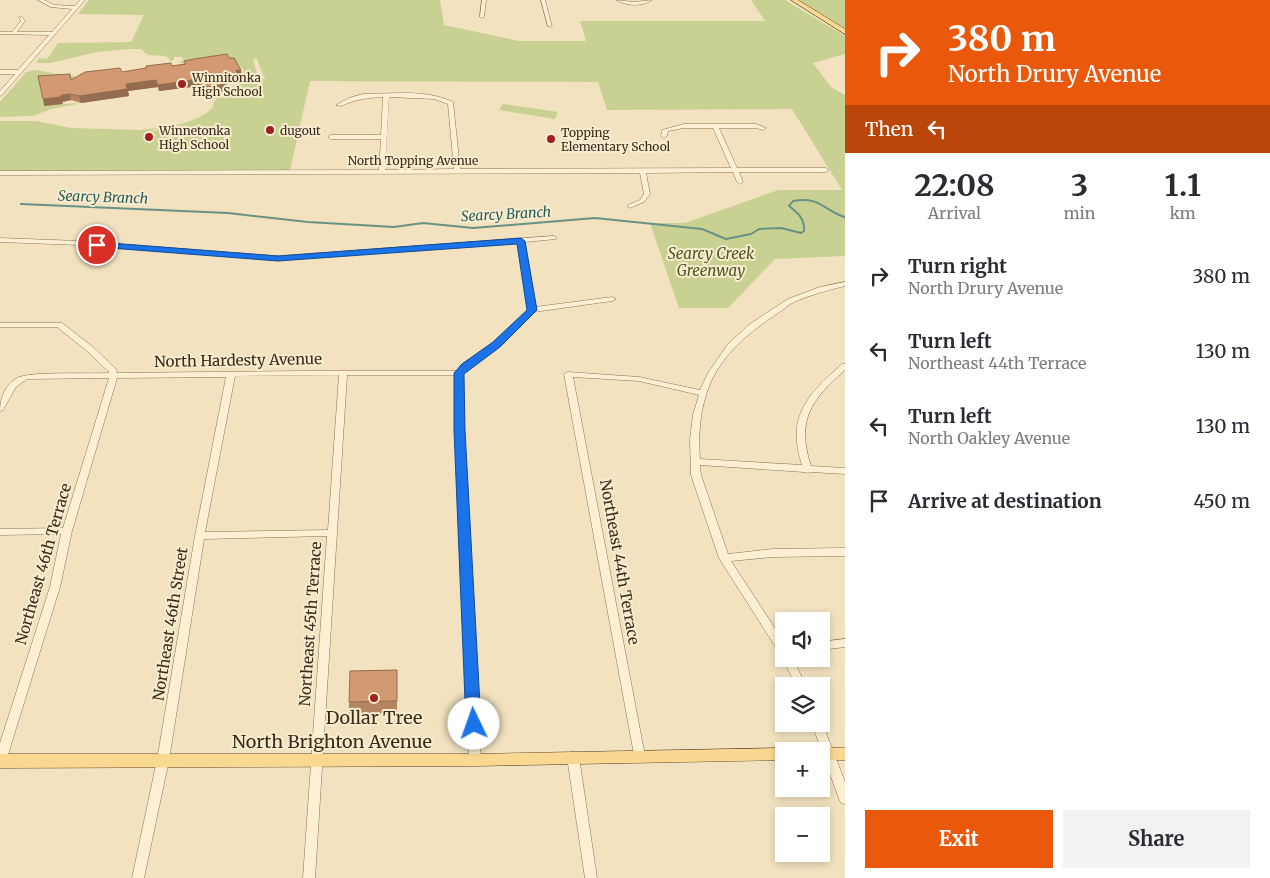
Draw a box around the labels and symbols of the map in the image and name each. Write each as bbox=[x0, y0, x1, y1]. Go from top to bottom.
place label: Winnitonka High School bbox=[191, 70, 263, 99]
marker: Winnitonka High School bbox=[176, 78, 188, 90]
place label: Winnetonka High School bbox=[158, 123, 231, 152]
place label: dugout bbox=[280, 123, 321, 138]
marker: dugout bbox=[264, 124, 276, 136]
place label: Topping Elementary School bbox=[561, 125, 671, 154]
marker: Winnetonka High School bbox=[143, 131, 155, 143]
marker: Topping Elementary School bbox=[545, 133, 557, 145]
street label: North Topping Avenue bbox=[348, 153, 478, 168]
water label: Searcy Branch bbox=[58, 186, 148, 208]
water label: Searcy Branch bbox=[460, 203, 552, 225]
pin bbox=[76, 224, 118, 266]
park label: Searcy Creek Greenway bbox=[668, 244, 755, 280]
street label: North Hardesty Avenue bbox=[154, 349, 322, 371]
street label: Northeast 44th Terrace bbox=[596, 478, 644, 646]
street label: Northeast 46th Terrace bbox=[11, 481, 75, 647]
street label: Northeast 45th Terrace bbox=[295, 541, 325, 707]
street label: Northeast 46th Street bbox=[148, 546, 192, 702]
marker: Dollar Tree bbox=[368, 692, 380, 704]
position arrow bbox=[447, 697, 499, 749]
place label: Dollar Tree bbox=[326, 706, 422, 729]
street label: North Brighton Avenue bbox=[232, 730, 432, 753]

